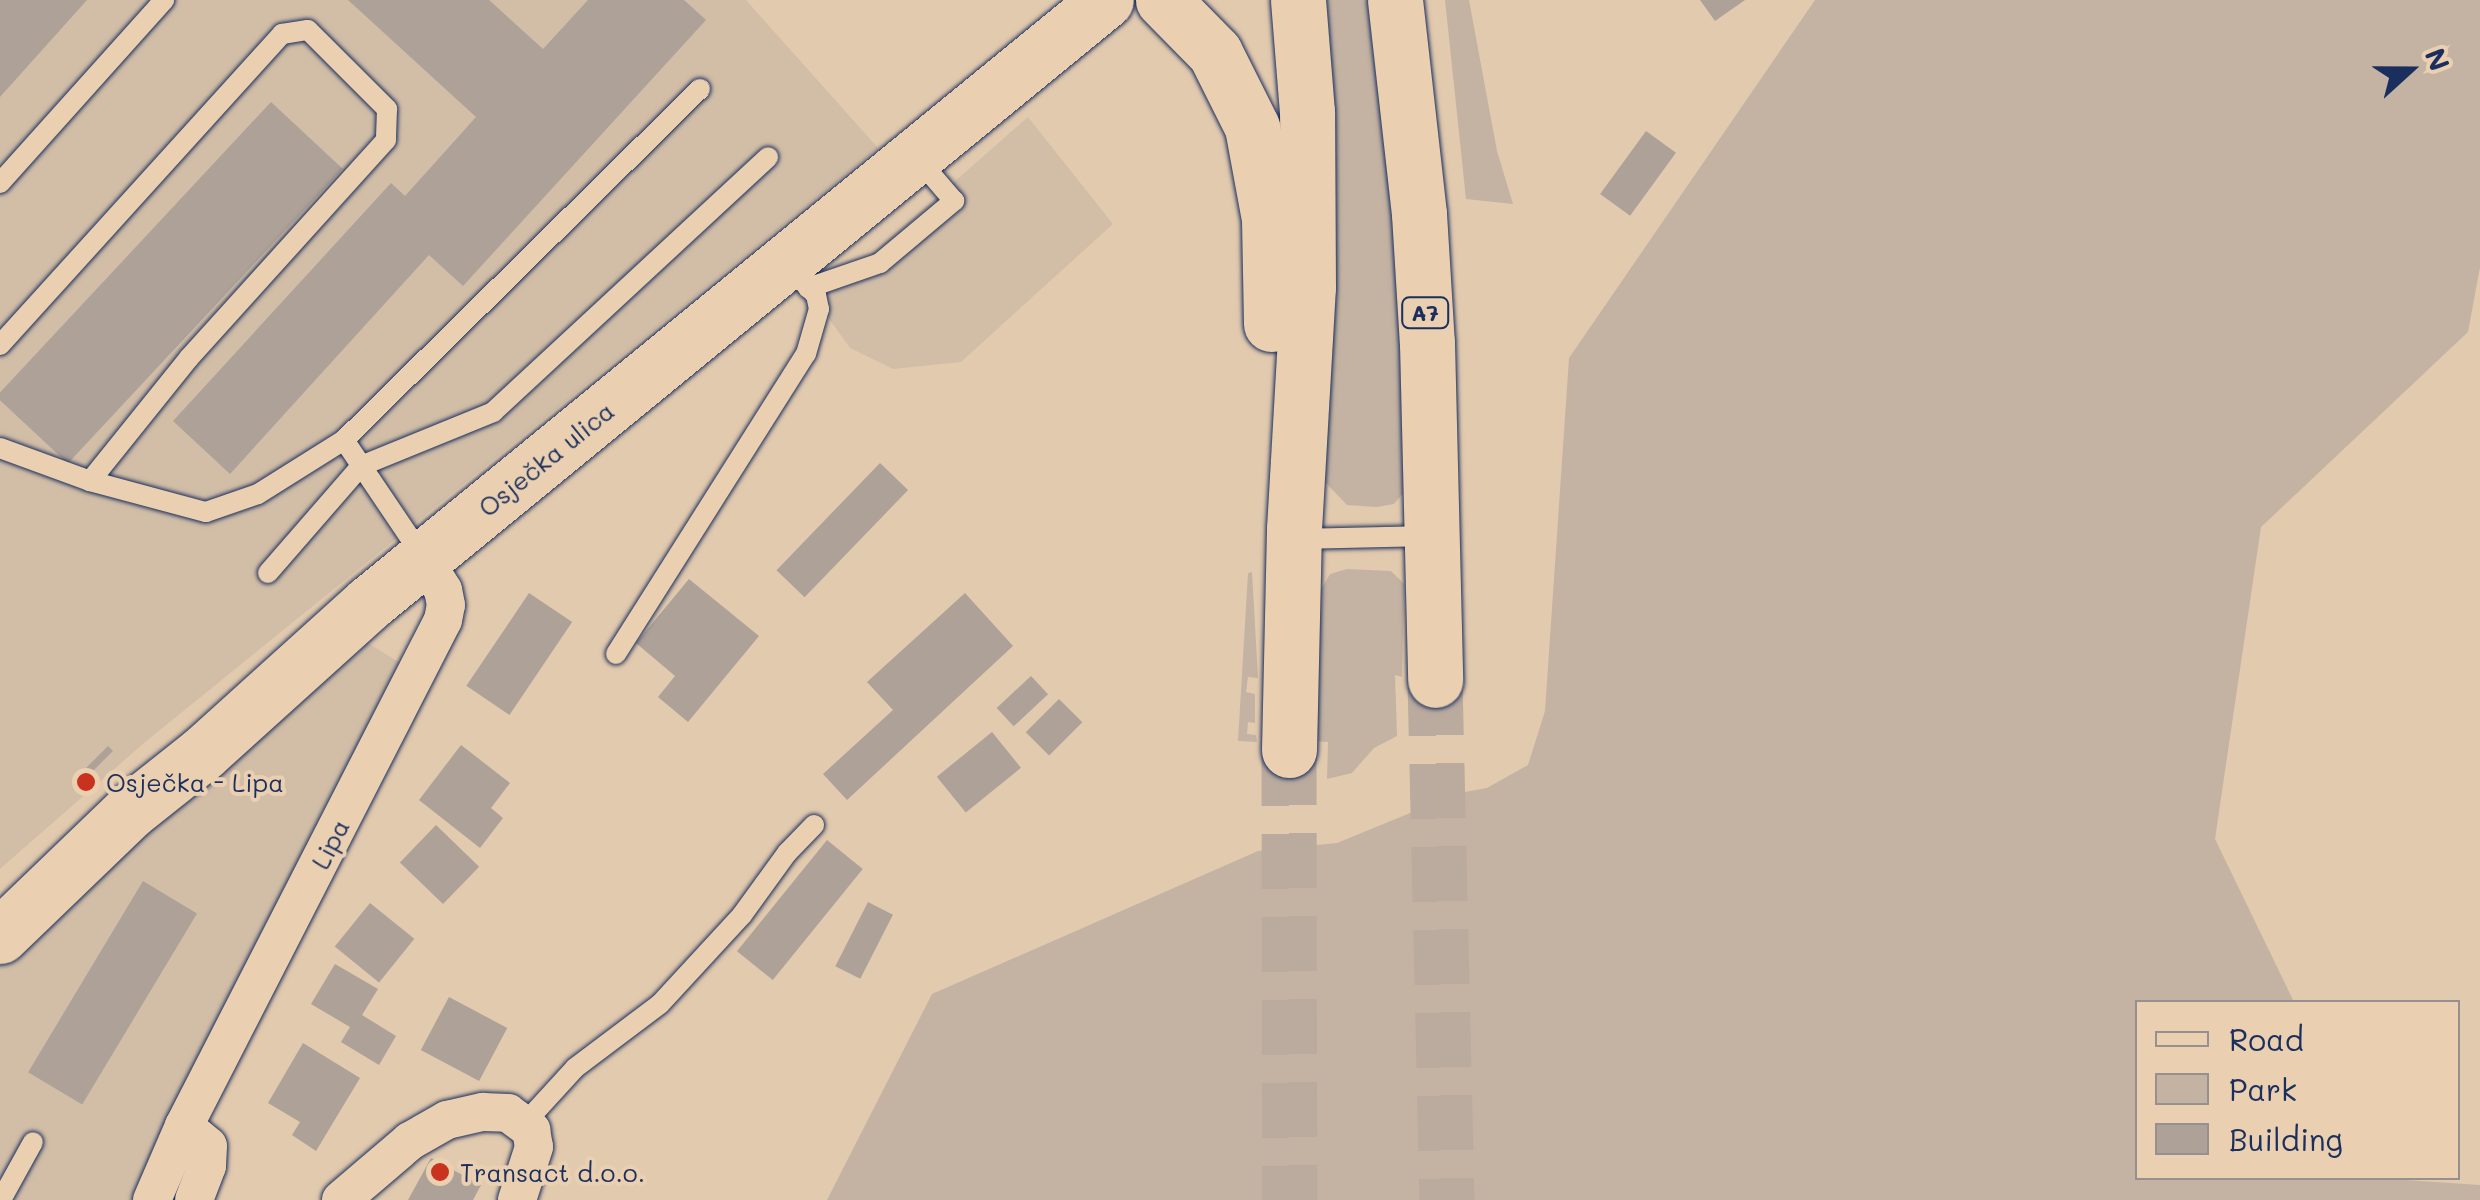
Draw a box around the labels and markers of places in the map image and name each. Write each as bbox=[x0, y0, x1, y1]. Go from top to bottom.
place label: Osječka - Lipa bbox=[106, 767, 284, 797]
marker: Osječka - Lipa bbox=[75, 771, 97, 793]
place label: Transact d.o.o. bbox=[460, 1157, 645, 1187]
marker: Transact d.o.o. bbox=[429, 1161, 451, 1183]

